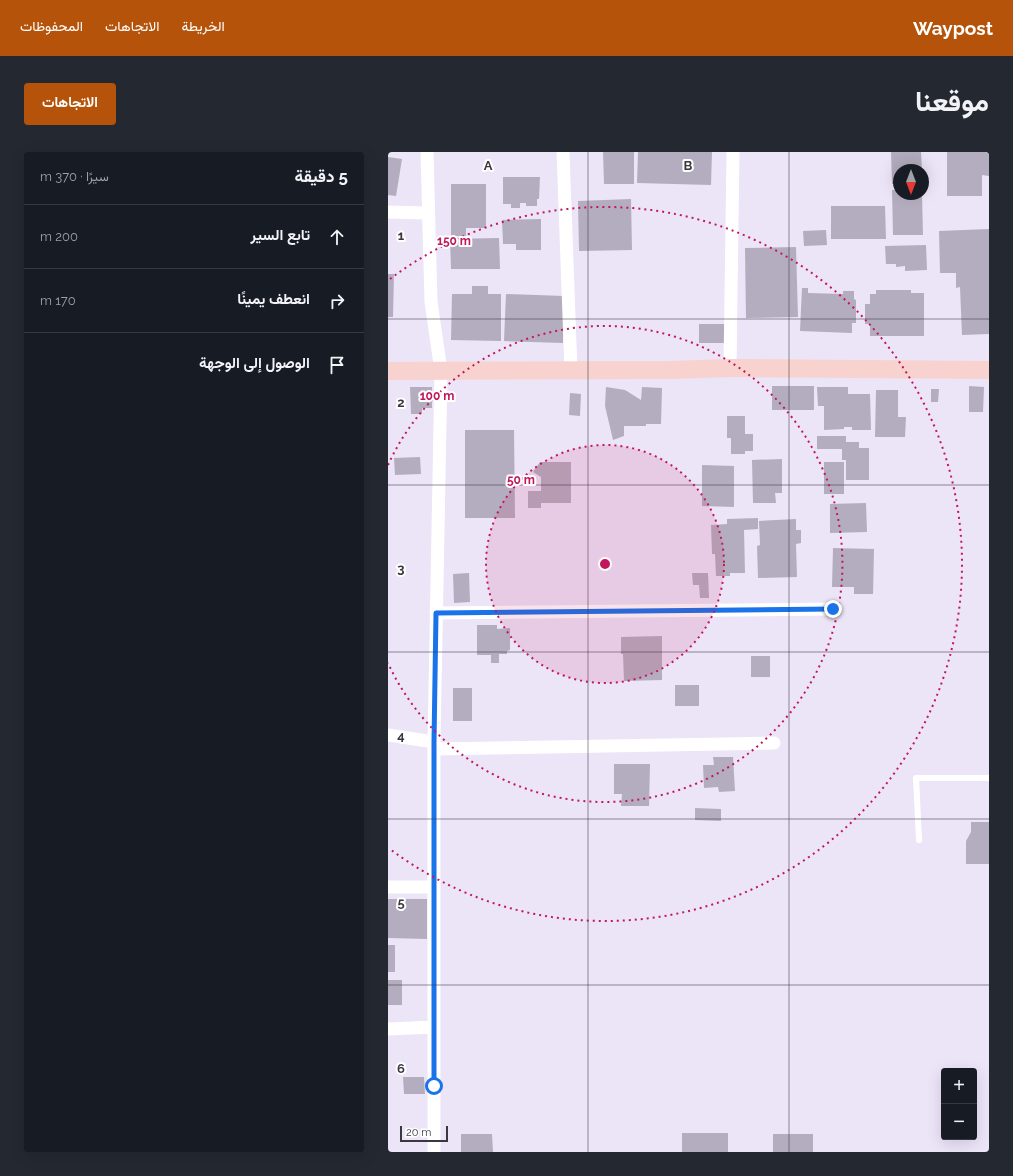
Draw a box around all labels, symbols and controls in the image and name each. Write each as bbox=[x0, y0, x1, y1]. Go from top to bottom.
text: Waypost bbox=[913, 17, 993, 39]
text: المحفوظات bbox=[20, 18, 83, 34]
text: الاتجاهات bbox=[105, 18, 159, 34]
text: الخريطة bbox=[181, 18, 225, 34]
button: الاتجاهات bbox=[24, 83, 116, 125]
text: موقعنا bbox=[915, 85, 989, 118]
text: A bbox=[484, 158, 493, 173]
text: B bbox=[684, 158, 693, 173]
north arrow bbox=[893, 164, 929, 200]
text: 5 دقيقة bbox=[294, 166, 348, 186]
text: سيرًا · 370 m bbox=[40, 169, 109, 184]
text: تابع السير bbox=[250, 226, 310, 244]
icon: ahead bbox=[326, 226, 348, 248]
text: 1 bbox=[398, 228, 405, 243]
text: 200 m bbox=[40, 229, 78, 244]
text: 150 m bbox=[437, 234, 471, 248]
text: انعطف يمينًا bbox=[237, 290, 310, 308]
icon: right bbox=[326, 290, 348, 312]
text: 170 m bbox=[40, 293, 76, 308]
text: الوصول إلى الوجهة bbox=[199, 354, 310, 372]
icon: arrive bbox=[326, 354, 348, 376]
text: 100 m bbox=[420, 389, 454, 403]
text: 2 bbox=[397, 395, 405, 410]
text: 50 m bbox=[507, 473, 535, 487]
centre of rings bbox=[598, 557, 612, 571]
text: 3 bbox=[397, 561, 405, 576]
route end bbox=[824, 600, 842, 618]
text: 4 bbox=[397, 728, 405, 743]
text: 5 bbox=[397, 895, 405, 910]
text: 6 bbox=[397, 1061, 405, 1076]
map controls bbox=[941, 1068, 977, 1140]
button: + bbox=[941, 1068, 977, 1104]
route start bbox=[425, 1077, 443, 1095]
button: − bbox=[941, 1104, 977, 1140]
scale bar bbox=[400, 1124, 448, 1143]
text: 20 m bbox=[406, 1126, 431, 1139]

